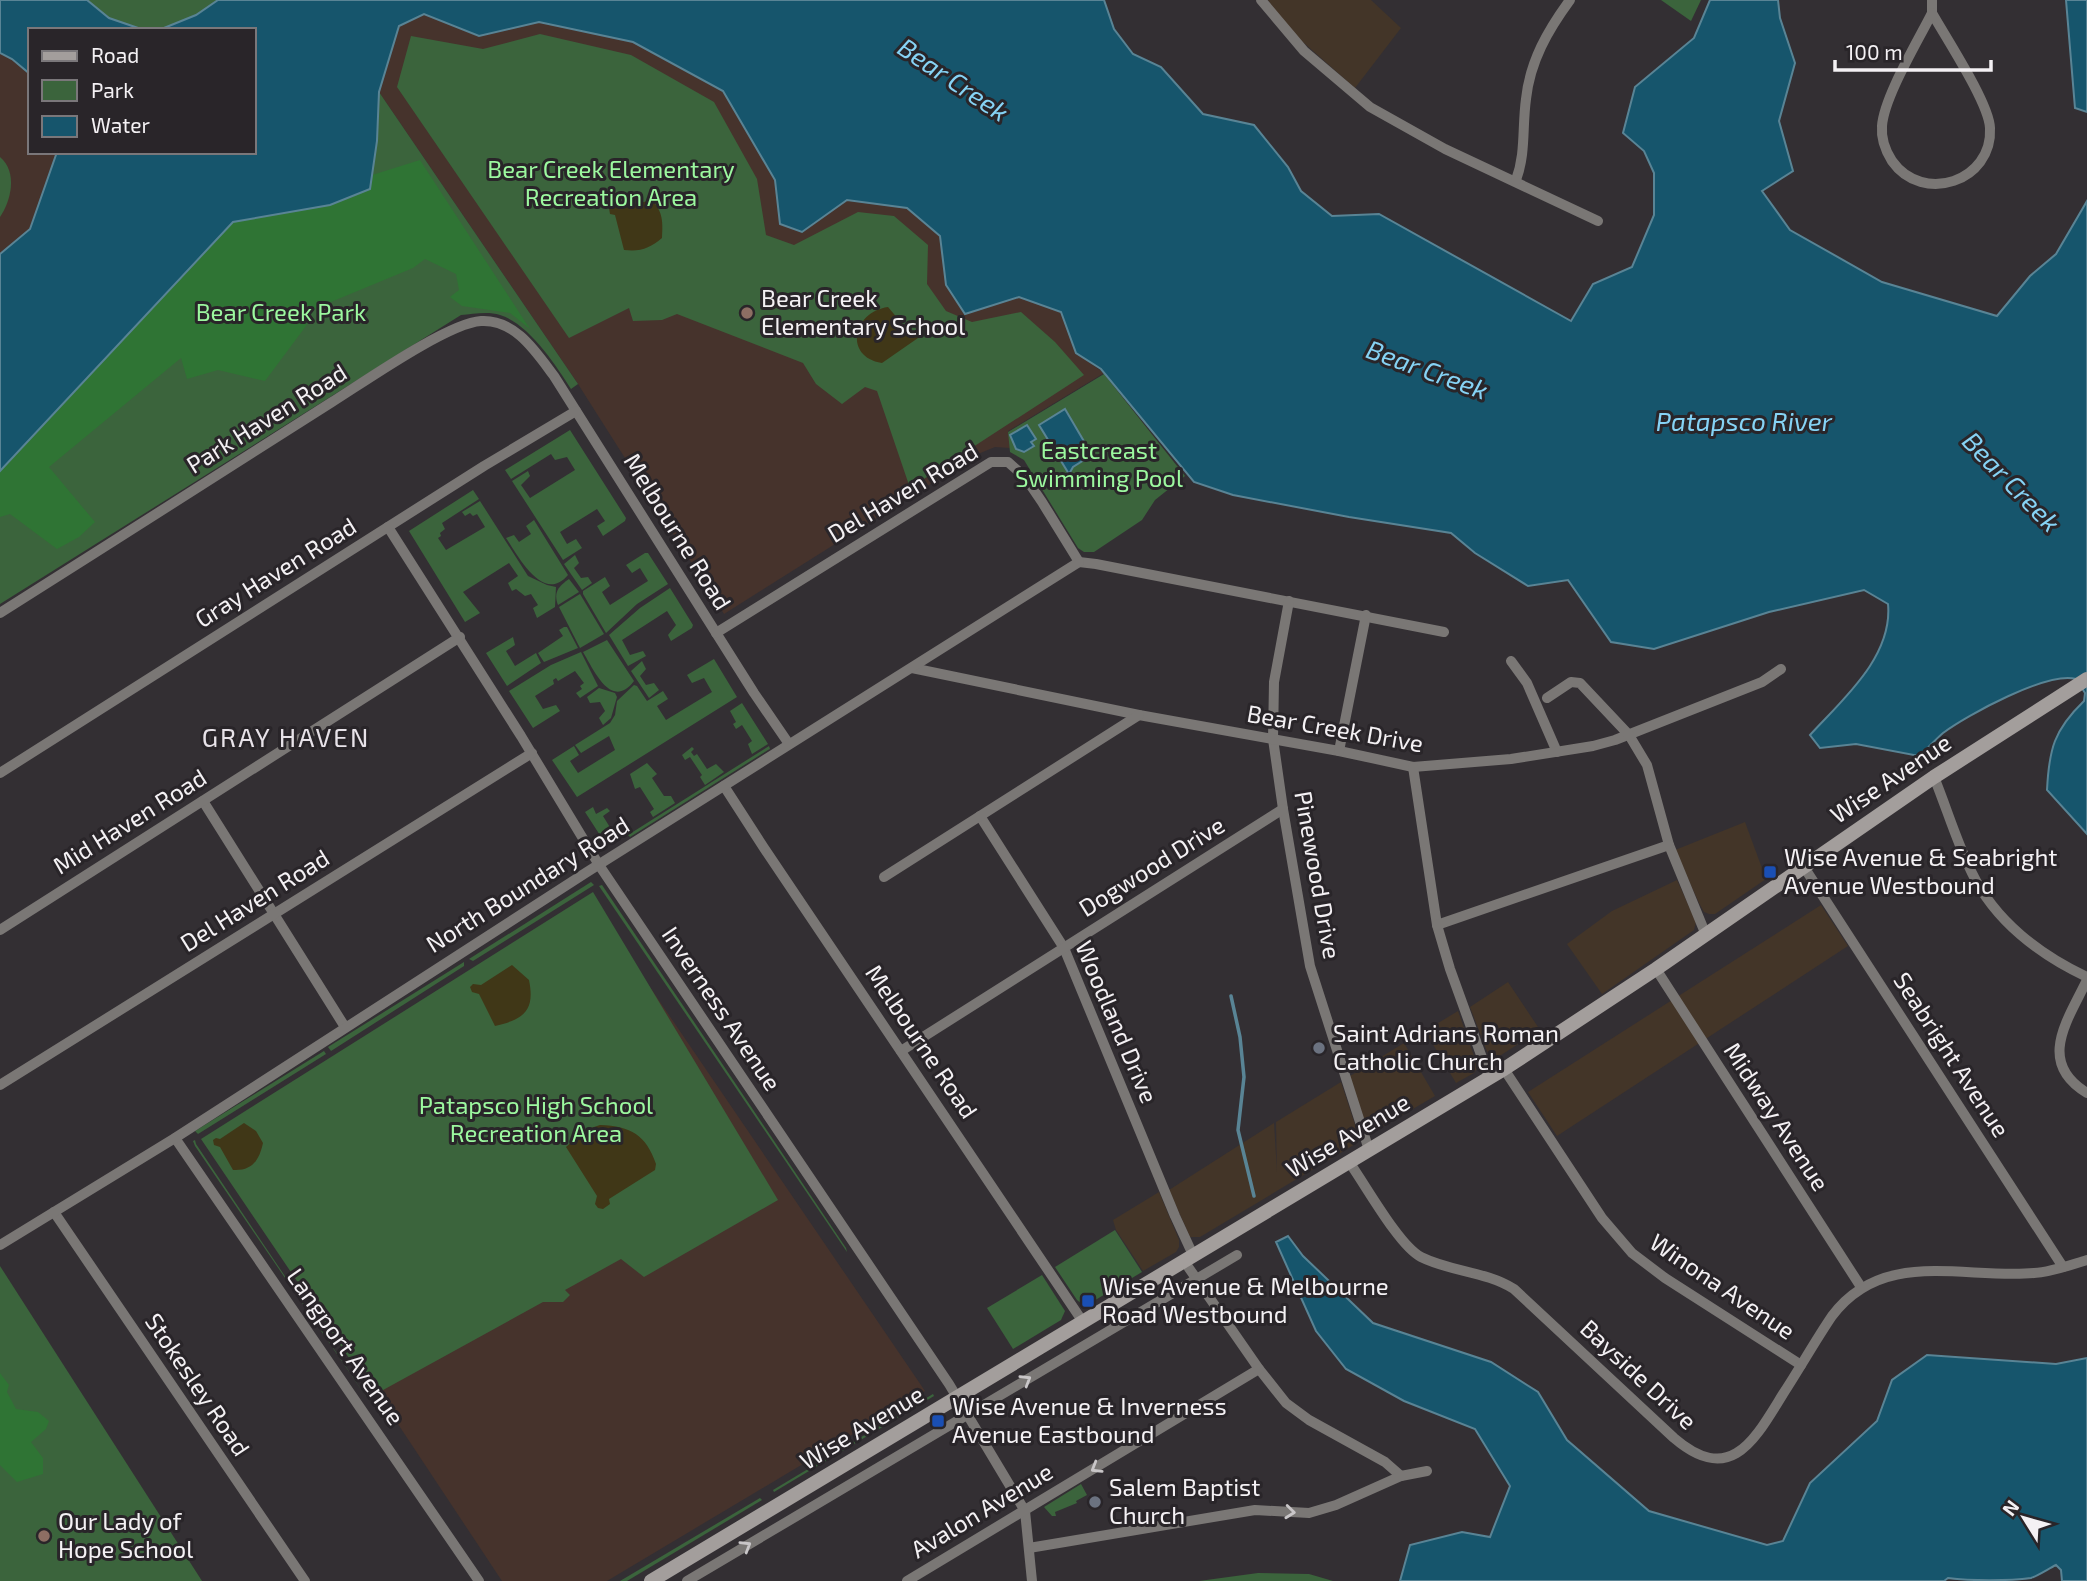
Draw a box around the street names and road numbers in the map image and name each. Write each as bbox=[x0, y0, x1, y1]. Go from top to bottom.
street label: Park Haven Road bbox=[181, 357, 352, 479]
street label: Del Haven Road bbox=[822, 436, 983, 548]
street label: Melbourne Road bbox=[619, 448, 738, 615]
street label: Gray Haven Road bbox=[189, 511, 361, 633]
street label: Bear Creek Drive bbox=[1245, 698, 1426, 757]
street label: Wise Avenue bbox=[1824, 727, 1956, 829]
street label: Mid Haven Road bbox=[47, 762, 211, 879]
street label: Pinewood Drive bbox=[1289, 789, 1348, 961]
street label: North Boundary Road bbox=[420, 809, 634, 958]
street label: Dogwood Drive bbox=[1073, 809, 1229, 922]
street label: Del Haven Road bbox=[174, 842, 334, 957]
street label: Inverness Avenue bbox=[657, 921, 788, 1096]
street label: Woodland Drive bbox=[1070, 936, 1165, 1107]
street label: Melbourne Road bbox=[860, 959, 984, 1124]
street label: Seabright Avenue bbox=[1888, 966, 2016, 1142]
street label: Midway Avenue bbox=[1719, 1037, 1836, 1196]
street label: Wise Avenue bbox=[1280, 1086, 1414, 1183]
street label: Winona Avenue bbox=[1645, 1227, 1801, 1345]
street label: Langport Avenue bbox=[281, 1262, 411, 1430]
street label: Stokesley Road bbox=[140, 1307, 257, 1461]
street label: Bayside Drive bbox=[1575, 1313, 1703, 1435]
street label: Wise Avenue bbox=[794, 1378, 928, 1475]
street label: Avalon Avenue bbox=[905, 1456, 1057, 1563]

